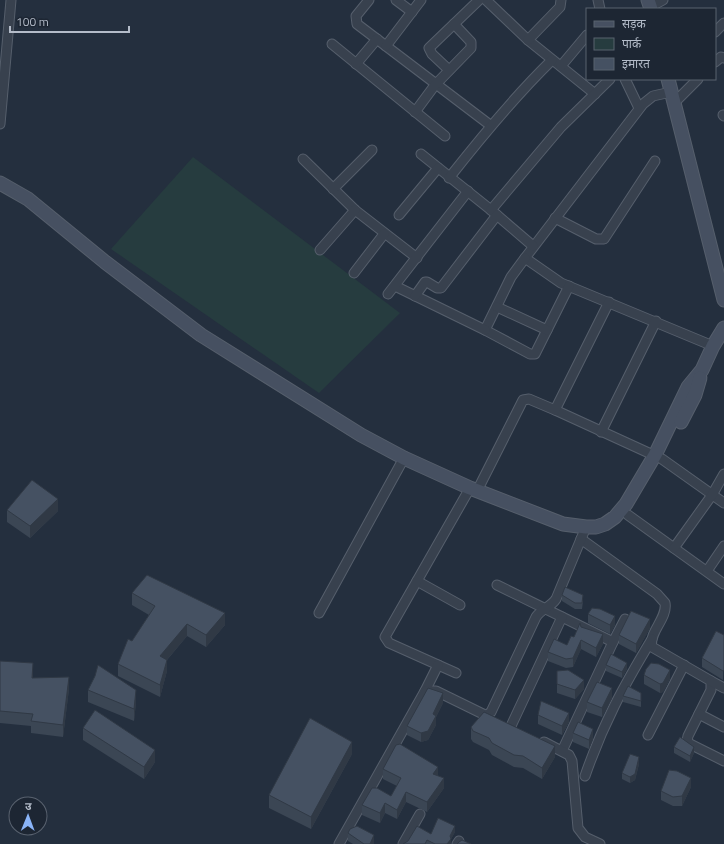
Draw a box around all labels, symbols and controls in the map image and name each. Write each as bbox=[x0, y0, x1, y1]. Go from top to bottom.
scale bar bbox=[10, 8, 129, 34]
legend bbox=[586, 8, 716, 80]
text: 100 m bbox=[16, 12, 49, 31]
text: सड़क bbox=[622, 14, 647, 33]
text: पार्क bbox=[622, 34, 642, 53]
text: इमारत bbox=[622, 54, 651, 73]
north arrow bbox=[8, 796, 48, 836]
text: उ bbox=[25, 798, 32, 814]

